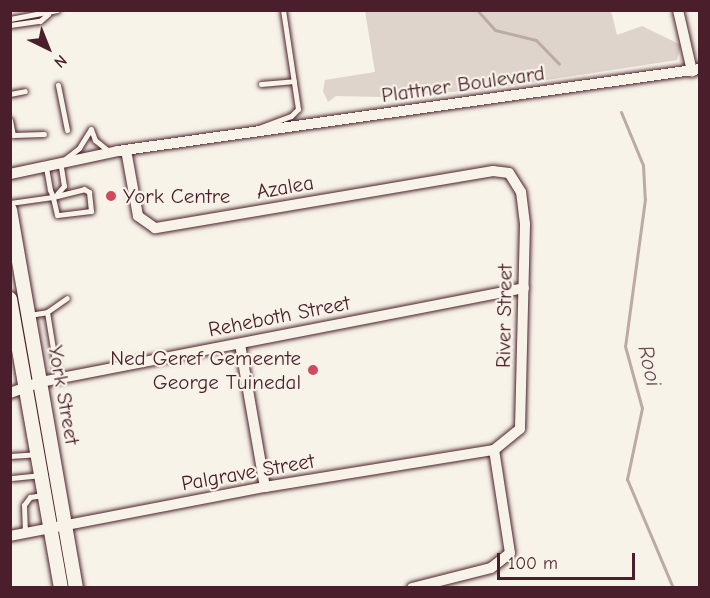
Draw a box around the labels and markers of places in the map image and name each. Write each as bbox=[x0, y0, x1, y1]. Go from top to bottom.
place label: York Centre bbox=[123, 183, 230, 209]
marker: York Centre bbox=[104, 189, 118, 203]
place label: Ned Geref Gemeente George Tuinedal bbox=[110, 345, 301, 395]
marker: Ned Geref Gemeente George Tuinedal bbox=[306, 363, 320, 377]

